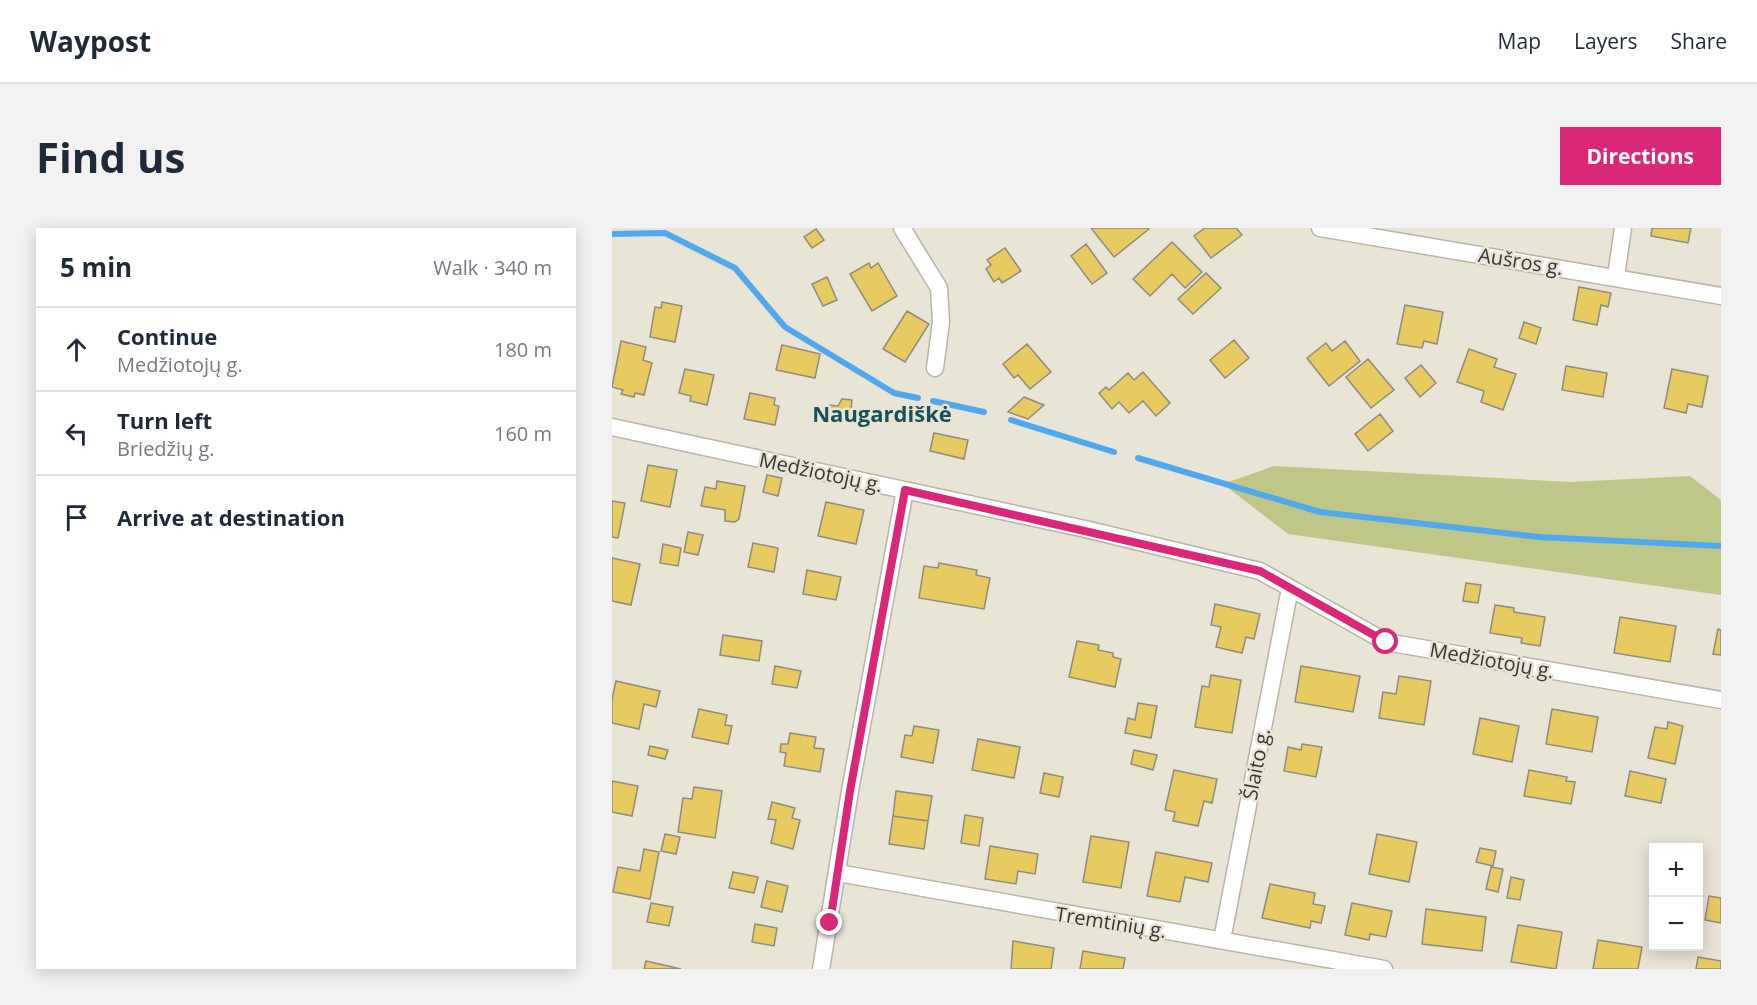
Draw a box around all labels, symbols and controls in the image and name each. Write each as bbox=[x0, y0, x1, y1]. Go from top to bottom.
text: Waypost bbox=[30, 22, 151, 60]
text: Map bbox=[1498, 27, 1541, 55]
text: Layers bbox=[1574, 27, 1638, 55]
text: Share bbox=[1671, 27, 1727, 55]
button: Directions bbox=[1560, 127, 1721, 185]
text: Find us bbox=[36, 128, 185, 185]
street label: Aušros g. bbox=[1477, 241, 1565, 281]
text: 5 min bbox=[60, 249, 132, 285]
text: Walk · 340 m bbox=[433, 254, 552, 281]
text: Continue bbox=[117, 321, 217, 351]
icon: ahead bbox=[60, 333, 93, 366]
text: 180 m bbox=[494, 336, 552, 363]
text: Medžiotojų g. bbox=[117, 351, 243, 378]
district label: Naugardiškė bbox=[812, 398, 952, 428]
text: Turn left bbox=[117, 405, 212, 435]
icon: left bbox=[60, 417, 93, 450]
text: 160 m bbox=[494, 420, 552, 447]
text: Briedžių g. bbox=[117, 435, 215, 462]
street label: Medžiotojų g. bbox=[757, 446, 885, 498]
icon: arrive bbox=[60, 501, 93, 534]
text: Arrive at destination bbox=[117, 502, 345, 532]
route start bbox=[1372, 628, 1398, 654]
street label: Medžiotojų g. bbox=[1428, 636, 1556, 684]
street label: Šlaito g. bbox=[1236, 726, 1276, 802]
map controls bbox=[1649, 843, 1703, 951]
button: + bbox=[1649, 843, 1703, 897]
button: − bbox=[1649, 897, 1703, 951]
street label: Tremtinių g. bbox=[1054, 900, 1168, 944]
route end bbox=[816, 909, 842, 935]

